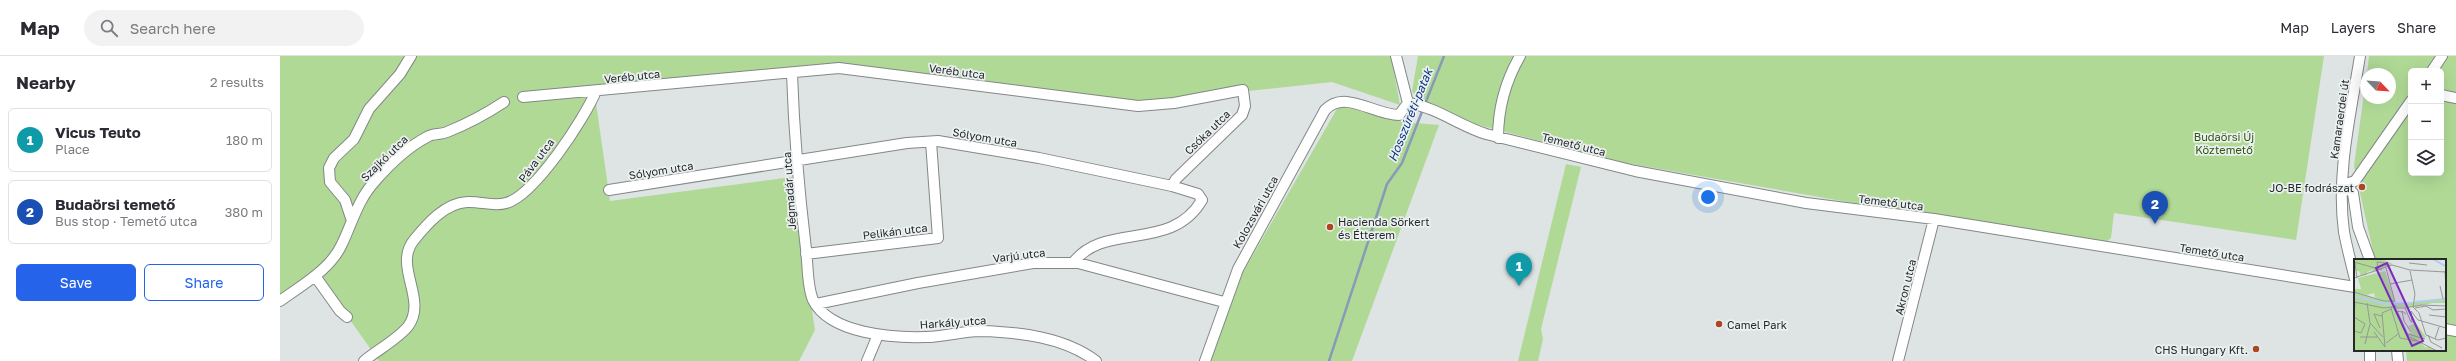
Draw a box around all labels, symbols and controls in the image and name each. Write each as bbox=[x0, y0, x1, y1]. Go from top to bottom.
search box bbox=[84, 10, 364, 46]
text: Map bbox=[20, 16, 60, 39]
icon: search bbox=[98, 17, 120, 39]
text: Search here bbox=[130, 19, 216, 37]
text: Map bbox=[2280, 19, 2309, 36]
text: Layers bbox=[2331, 19, 2375, 36]
text: Share bbox=[2397, 19, 2436, 36]
street label: Veréb utca bbox=[928, 61, 986, 81]
water label: Hosszúréti-patak bbox=[1385, 65, 1436, 164]
street label: Veréb utca bbox=[603, 67, 661, 85]
north arrow bbox=[2360, 68, 2396, 104]
map controls bbox=[2408, 68, 2444, 176]
button: + bbox=[2408, 68, 2444, 104]
text: Nearby bbox=[16, 72, 76, 93]
text: 2 results bbox=[210, 74, 264, 90]
street label: Kamaraerdei út bbox=[2327, 78, 2351, 160]
button: − bbox=[2408, 104, 2444, 140]
street label: Csóka utca bbox=[1182, 107, 1232, 157]
text: Vicus Teuto bbox=[55, 123, 141, 141]
street label: Sólyom utca bbox=[952, 125, 1018, 149]
street label: Temető utca bbox=[1541, 130, 1607, 158]
park label: Budaörsi Új Köztemető bbox=[2194, 130, 2254, 156]
text: 1 bbox=[27, 132, 33, 148]
text: 180 m bbox=[226, 132, 263, 148]
street label: Szajkó utca bbox=[358, 132, 410, 184]
street label: Páva utca bbox=[515, 136, 557, 184]
button: layers bbox=[2408, 140, 2444, 176]
text: Place bbox=[55, 141, 90, 157]
street label: Jégmadár utca bbox=[780, 151, 798, 231]
street label: Sólyom utca bbox=[628, 158, 694, 182]
street label: Kolozsvári utca bbox=[1230, 174, 1280, 250]
place label: JO-BE fodrászat bbox=[2269, 181, 2354, 194]
marker: JO-BE fodrászat bbox=[2357, 182, 2367, 192]
your location bbox=[1698, 187, 1718, 207]
pin: 2 bbox=[2142, 191, 2168, 224]
street label: Temető utca bbox=[1858, 192, 1924, 212]
text: Budaörsi temető bbox=[55, 195, 175, 213]
text: 2 bbox=[26, 204, 34, 220]
text: 380 m bbox=[225, 204, 263, 220]
text: Bus stop · Temető utca bbox=[55, 213, 197, 229]
place label: Hacienda Sörkert és Étterem bbox=[1338, 215, 1430, 241]
street label: Pelikán utca bbox=[862, 221, 928, 241]
marker: Hacienda Sörkert és Étterem bbox=[1325, 222, 1335, 232]
street label: Temető utca bbox=[2179, 240, 2245, 264]
street label: Varjú utca bbox=[992, 245, 1046, 265]
pin: 1 bbox=[1506, 253, 1532, 286]
street label: Akron utca bbox=[1892, 258, 1918, 316]
inset map bbox=[2354, 259, 2446, 351]
button: Save bbox=[16, 264, 136, 301]
button: Share bbox=[144, 264, 264, 301]
street label: Harkály utca bbox=[919, 313, 987, 331]
place label: Camel Park bbox=[1727, 318, 1787, 331]
marker: Camel Park bbox=[1714, 319, 1724, 329]
place label: CHS Hungary Kft. bbox=[2155, 343, 2248, 356]
marker: CHS Hungary Kft. bbox=[2251, 344, 2261, 354]

